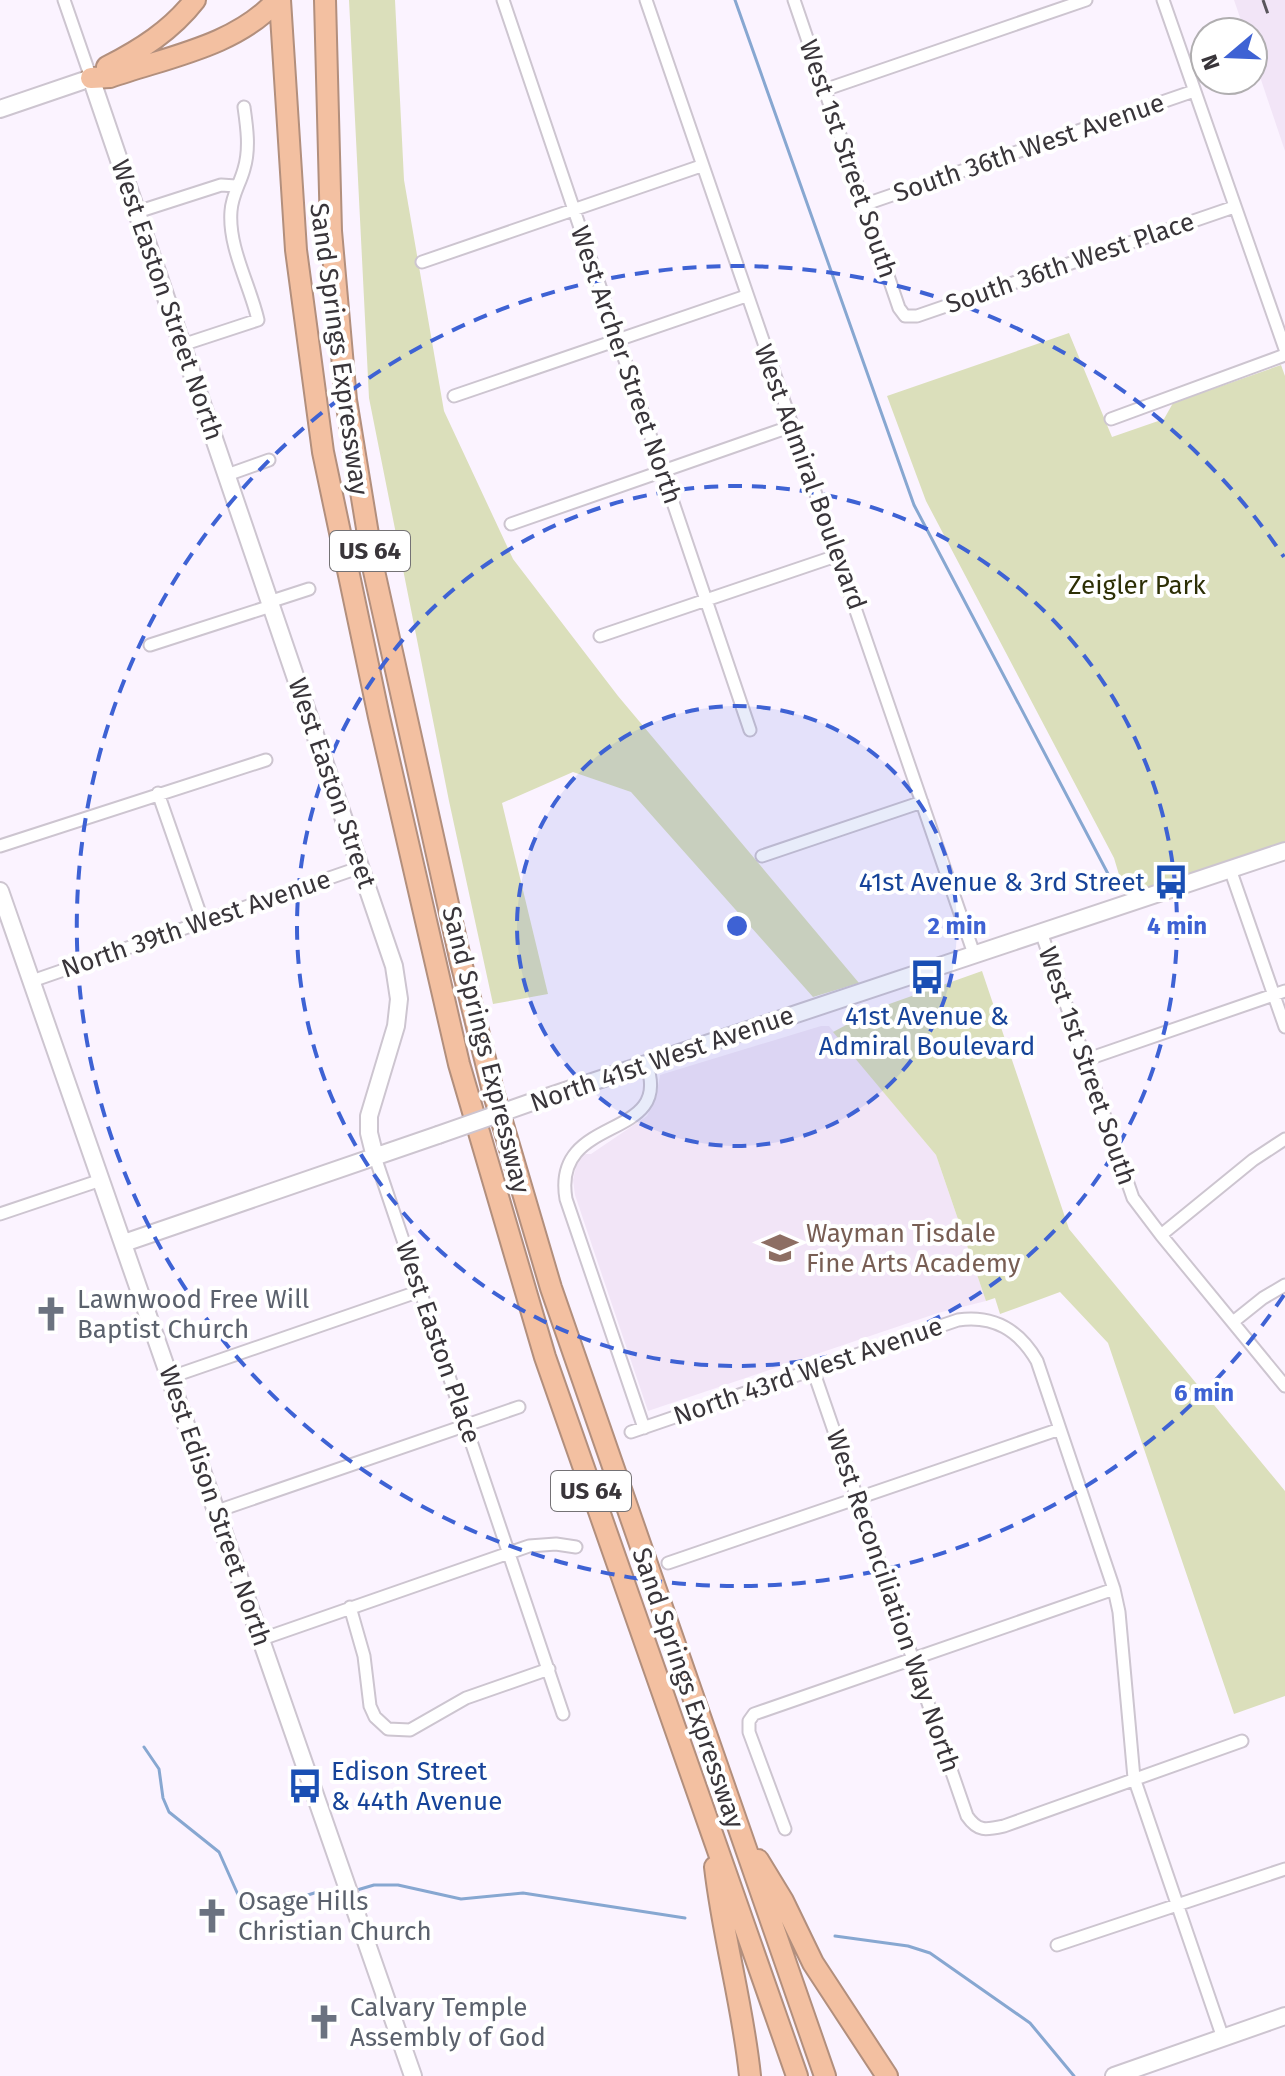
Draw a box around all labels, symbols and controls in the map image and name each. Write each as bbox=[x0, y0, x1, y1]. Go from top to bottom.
north arrow bbox=[1189, 16, 1269, 96]
street label: West 1st Street South bbox=[793, 36, 903, 282]
text: N bbox=[1195, 51, 1226, 74]
street label: South 36th West Avenue bbox=[889, 87, 1169, 209]
street label: West Easton Street North bbox=[104, 156, 230, 444]
street label: Sand Springs Expressway bbox=[303, 201, 375, 497]
street label: South 36th West Place bbox=[942, 206, 1198, 320]
street label: West Archer Street North bbox=[564, 222, 688, 508]
street label: West Admiral Boulevard bbox=[747, 340, 873, 614]
road number: US 64 bbox=[330, 531, 410, 571]
park label: Zeigler Park bbox=[1068, 570, 1207, 601]
street label: West Easton Street bbox=[281, 674, 383, 893]
street label: North 39th West Avenue bbox=[57, 863, 335, 985]
bus stop icon: 41st Avenue & 3rd Street bbox=[1152, 863, 1190, 901]
place label: 41st Avenue & 3rd Street bbox=[859, 867, 1146, 898]
street label: Sand Springs Expressway bbox=[435, 903, 537, 1197]
centre of rings bbox=[723, 912, 751, 940]
text: 2 min bbox=[928, 912, 987, 940]
text: 4 min bbox=[1147, 912, 1207, 940]
street label: West 1st Street South bbox=[1032, 943, 1142, 1189]
bus stop icon: 41st Avenue & Admiral Boulevard bbox=[908, 958, 946, 996]
street label: North 41st West Avenue bbox=[526, 999, 798, 1119]
place label: 41st Avenue & Admiral Boulevard bbox=[819, 1001, 1035, 1062]
place label: Wayman Tisdale Fine Arts Academy bbox=[806, 1218, 1021, 1279]
school or university icon: Wayman Tisdale Fine Arts Academy bbox=[761, 1229, 799, 1267]
street label: West Easton Place bbox=[389, 1237, 487, 1447]
place label: Lawnwood Free Will Baptist Church bbox=[77, 1284, 310, 1345]
church icon: Lawnwood Free Will Baptist Church bbox=[32, 1295, 70, 1333]
street label: North 43rd West Avenue bbox=[669, 1310, 947, 1432]
street label: West Edison Street North bbox=[152, 1362, 278, 1650]
text: 6 min bbox=[1174, 1379, 1234, 1407]
street label: West Reconciliation Way North bbox=[820, 1426, 966, 1776]
road number: US 64 bbox=[551, 1471, 631, 1511]
street label: Sand Springs Expressway bbox=[625, 1544, 751, 1833]
place label: Edison Street & 44th Avenue bbox=[331, 1756, 502, 1817]
bus stop icon: Edison Street & 44th Avenue bbox=[286, 1767, 324, 1805]
place label: Osage Hills Christian Church bbox=[238, 1886, 432, 1947]
church icon: Osage Hills Christian Church bbox=[193, 1897, 231, 1935]
place label: Calvary Temple Assembly of God bbox=[350, 1992, 546, 2053]
church icon: Calvary Temple Assembly of God bbox=[305, 2003, 343, 2041]

